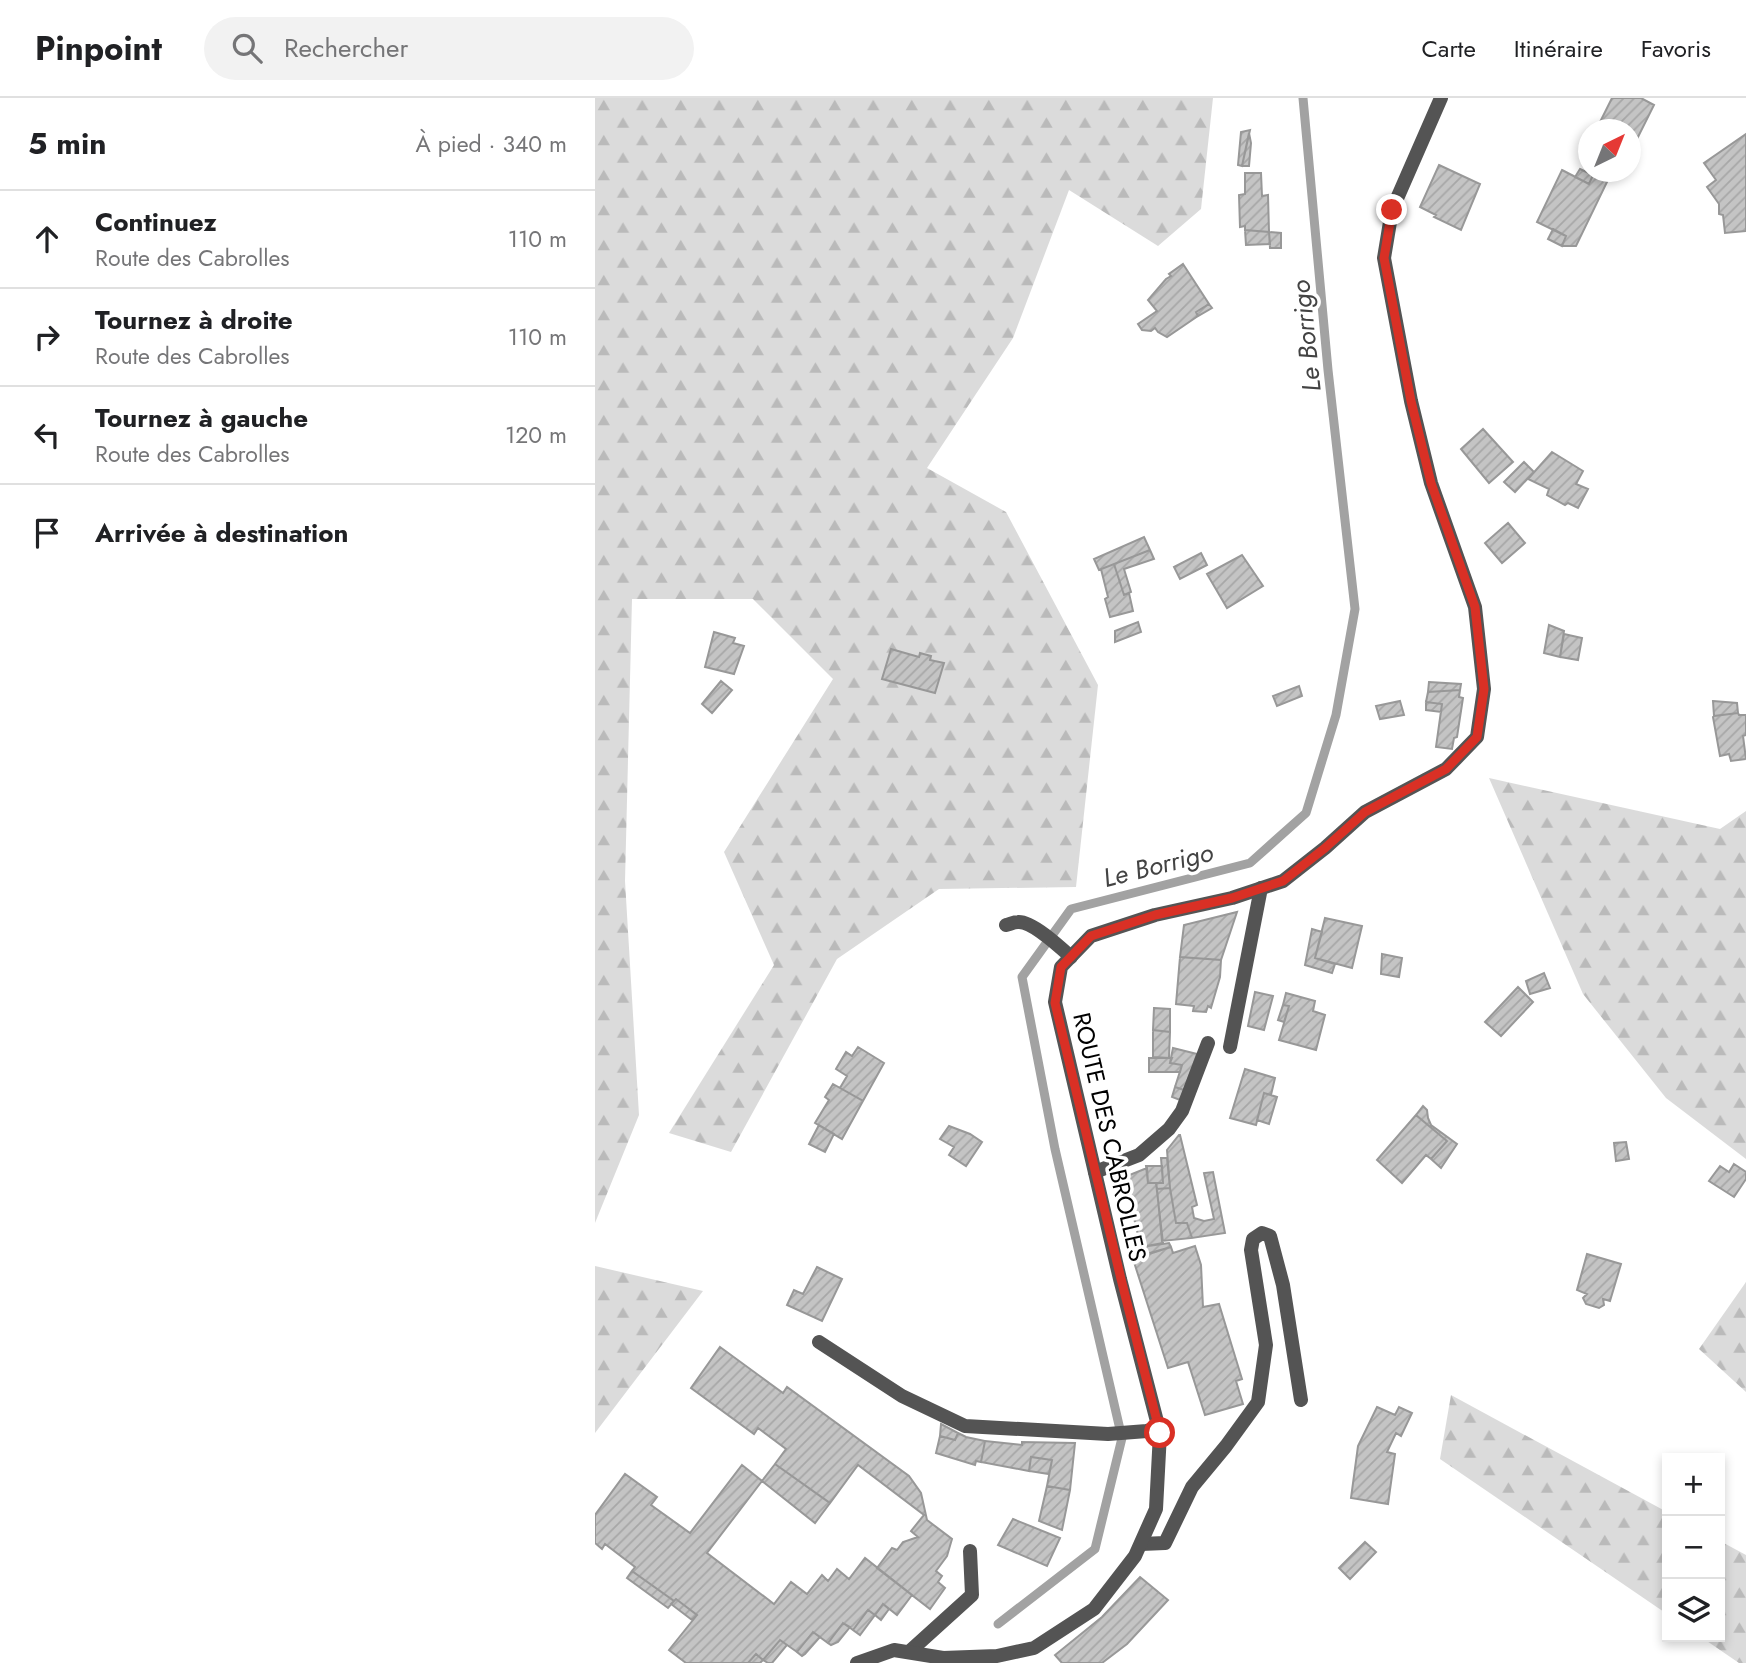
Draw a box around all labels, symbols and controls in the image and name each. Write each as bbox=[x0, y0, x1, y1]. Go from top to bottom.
search box bbox=[204, 17, 694, 80]
text: Pinpoint bbox=[35, 25, 162, 72]
icon: search bbox=[228, 29, 266, 67]
text: Rechercher bbox=[284, 29, 408, 67]
text: Carte bbox=[1421, 31, 1476, 66]
text: Itinéraire bbox=[1514, 31, 1603, 66]
text: Favoris bbox=[1641, 31, 1711, 66]
north arrow bbox=[1578, 119, 1641, 182]
text: 5 min bbox=[28, 122, 106, 165]
text: À pied · 340 m bbox=[416, 127, 567, 161]
route end bbox=[1376, 194, 1407, 225]
text: Continuez bbox=[95, 203, 217, 241]
icon: ahead bbox=[28, 220, 66, 258]
text: 110 m bbox=[508, 222, 567, 256]
text: Route des Cabrolles bbox=[95, 241, 290, 275]
water label: Le Borrigo bbox=[1281, 278, 1331, 394]
text: Tournez à droite bbox=[95, 301, 293, 339]
icon: right bbox=[28, 318, 66, 356]
text: 110 m bbox=[508, 320, 567, 354]
text: Route des Cabrolles bbox=[95, 339, 290, 373]
text: Tournez à gauche bbox=[95, 399, 308, 437]
icon: left bbox=[28, 416, 66, 454]
text: 120 m bbox=[505, 418, 567, 452]
text: Route des Cabrolles bbox=[95, 437, 290, 471]
icon: arrive bbox=[28, 514, 66, 552]
text: Arrivée à destination bbox=[95, 514, 348, 552]
water label: Le Borrigo bbox=[1099, 833, 1217, 897]
street label: ROUTE DES CABROLLES bbox=[1064, 1009, 1156, 1265]
route start bbox=[1144, 1417, 1175, 1448]
map controls bbox=[1662, 1453, 1725, 1642]
button: + bbox=[1662, 1453, 1725, 1516]
button: − bbox=[1662, 1516, 1725, 1579]
button: layers bbox=[1662, 1579, 1725, 1642]

